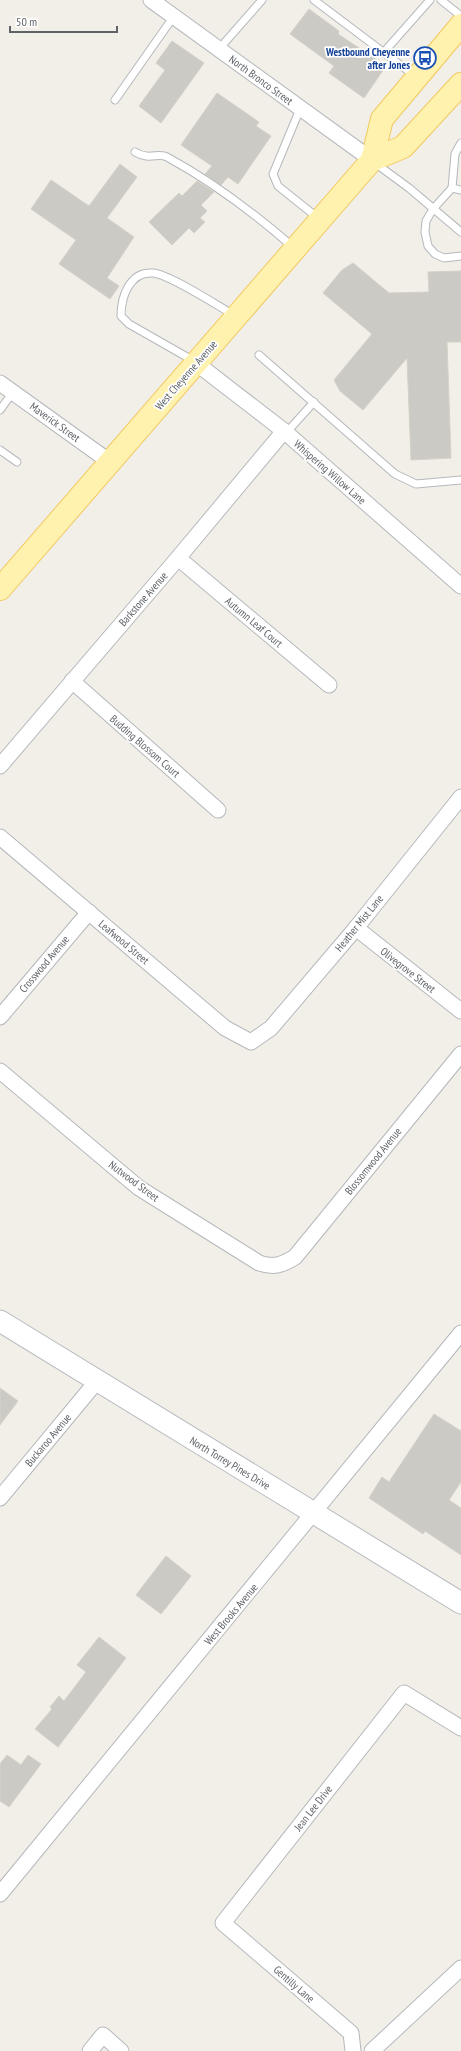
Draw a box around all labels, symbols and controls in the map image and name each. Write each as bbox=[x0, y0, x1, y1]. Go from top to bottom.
scale bar bbox=[10, 8, 117, 34]
text: 50 m bbox=[16, 14, 37, 29]
place label: Westbound Cheyenne after Jones bbox=[325, 45, 410, 72]
bus stop icon: Westbound Cheyenne after Jones bbox=[412, 45, 438, 71]
street label: North Bronco Street bbox=[226, 52, 296, 108]
street label: West Cheyenne Avenue bbox=[152, 337, 220, 413]
street label: Maverick Street bbox=[27, 399, 83, 445]
street label: Whispering Willow Lane bbox=[291, 437, 369, 507]
street label: Barkstone Avenue bbox=[116, 569, 171, 629]
street label: Autumn Leaf Court bbox=[222, 594, 286, 650]
street label: Budding Blossom Court bbox=[107, 712, 183, 780]
street label: Heather Mist Lane bbox=[332, 891, 387, 954]
street label: Leafwood Street bbox=[96, 917, 152, 967]
street label: Crosswood Avenue bbox=[16, 932, 72, 996]
street label: Olivegrove Street bbox=[378, 944, 438, 996]
street label: Blossomwood Avenue bbox=[342, 1124, 405, 1197]
street label: Nutwood Street bbox=[106, 1158, 162, 1204]
street label: Buckaroo Avenue bbox=[22, 1410, 75, 1469]
street label: North Torrey Pines Drive bbox=[187, 1433, 273, 1493]
street label: West Brooks Avenue bbox=[201, 1580, 261, 1648]
street label: Jean Lee Drive bbox=[290, 1782, 335, 1834]
street label: Gentilly Lane bbox=[271, 1962, 318, 2006]

